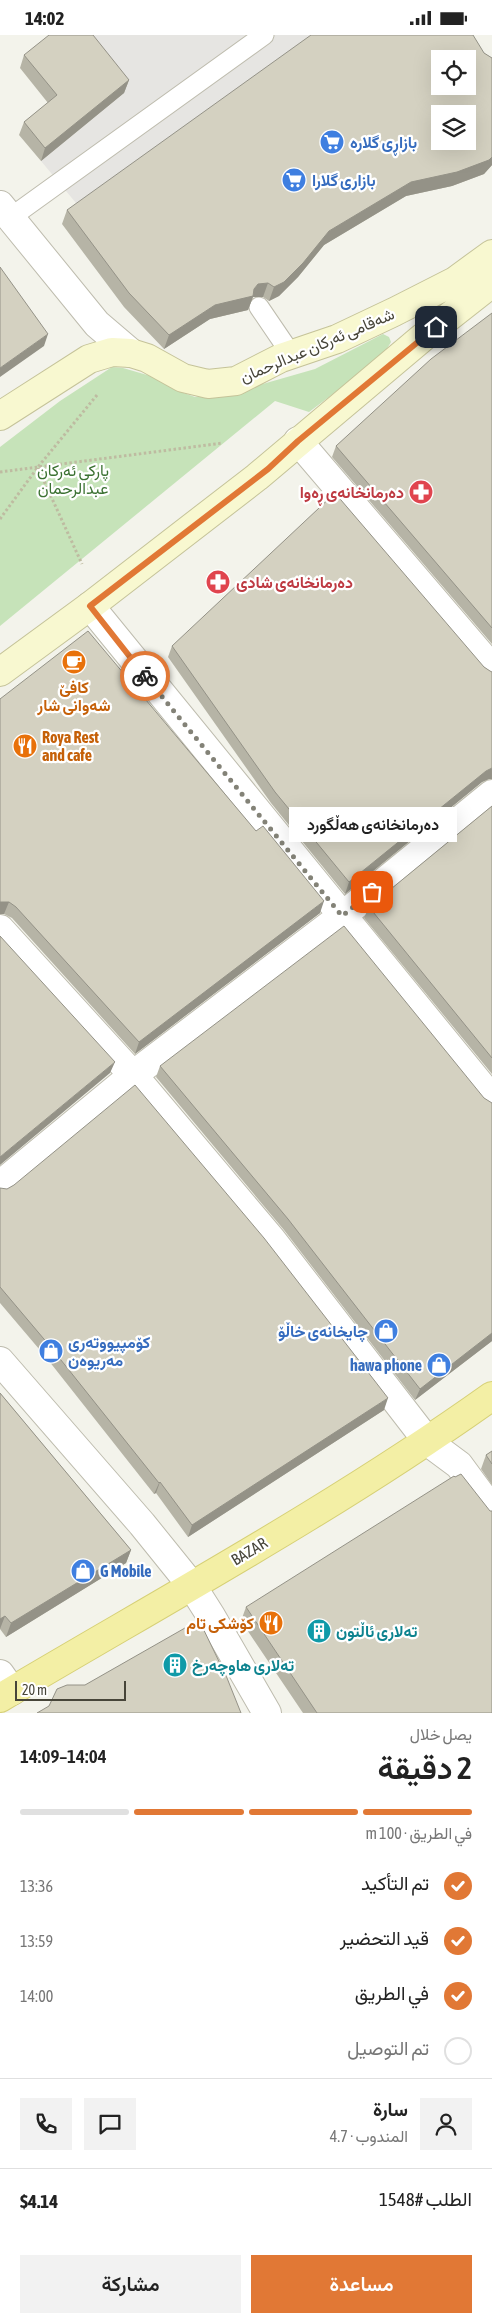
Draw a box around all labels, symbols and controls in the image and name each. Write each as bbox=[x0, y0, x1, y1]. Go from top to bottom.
text: 14:02 bbox=[25, 7, 64, 29]
map controls bbox=[431, 50, 476, 150]
button: locate bbox=[431, 50, 476, 95]
button: layers bbox=[431, 105, 476, 150]
supermarket icon: بازاڕی گلارە bbox=[319, 129, 345, 155]
place label: بازاڕی گلارە bbox=[350, 133, 417, 156]
supermarket icon: بازاری گلارا bbox=[281, 167, 307, 193]
place label: بازاری گلارا bbox=[312, 171, 376, 191]
street label: شەقامی ئەرکان عبدالرحمان bbox=[237, 304, 398, 388]
pin bbox=[415, 306, 457, 348]
icon: home bbox=[422, 313, 450, 341]
park label: پارکی ئەرکان عبدالرحمان bbox=[37, 461, 109, 499]
pharmacy icon: دەرمانخانەی ڕەوا bbox=[408, 479, 434, 505]
place label: دەرمانخانەی ڕەوا bbox=[300, 483, 404, 506]
pharmacy icon: دەرمانخانەی شادی bbox=[205, 569, 231, 595]
place label: دەرمانخانەی شادی bbox=[236, 573, 353, 593]
cafe icon: کافێ شەوانی شار bbox=[61, 649, 87, 675]
courier bbox=[120, 651, 170, 701]
icon: bike bbox=[131, 662, 159, 690]
place label: کافێ شەوانی شار bbox=[36, 678, 111, 716]
place label: Roya Rest and cafe bbox=[42, 728, 99, 764]
restaurant icon: Roya Rest and cafe bbox=[12, 733, 38, 759]
callout: دەرمانخانەی هەڵگورد bbox=[288, 807, 456, 842]
text: دەرمانخانەی هەڵگورد bbox=[307, 815, 439, 833]
pin bbox=[351, 871, 393, 913]
icon: bag bbox=[358, 878, 386, 906]
shop icon: چایخانەی خاڵۆ bbox=[373, 1318, 399, 1344]
place label: چایخانەی خاڵۆ bbox=[278, 1322, 368, 1343]
place label: کۆمپیووتەری مەریوەن bbox=[68, 1333, 150, 1371]
shop icon: کۆمپیووتەری مەریوەن bbox=[38, 1338, 64, 1364]
shop icon: hawa phone bbox=[426, 1352, 452, 1378]
place label: hawa phone bbox=[350, 1356, 422, 1374]
street label: BAZAR bbox=[228, 1533, 270, 1569]
shop icon: G Mobile bbox=[70, 1558, 96, 1584]
place label: G Mobile bbox=[100, 1562, 152, 1580]
restaurant icon: کۆشکی تام bbox=[258, 1610, 284, 1636]
place label: کۆشکی تام bbox=[186, 1614, 254, 1634]
building icon: تەلاری ئاڵتون bbox=[306, 1618, 332, 1644]
place label: تەلاری ئاڵتون bbox=[336, 1622, 417, 1642]
building icon: تەلاری هاوچەرخ bbox=[162, 1652, 188, 1678]
place label: تەلاری هاوچەرخ bbox=[192, 1656, 294, 1677]
scale bar bbox=[15, 1678, 126, 1701]
text: 20 m bbox=[22, 1682, 47, 1698]
text: يصل خلال bbox=[410, 1725, 472, 1743]
text: 14:04–14:09 bbox=[20, 1745, 107, 1767]
text: 2 دقيقة bbox=[377, 1749, 472, 1786]
text: في الطريق · 100 m bbox=[365, 1824, 472, 1842]
text: تم التأكيد bbox=[361, 1872, 429, 1894]
icon: check bbox=[444, 1872, 472, 1900]
text: 13:36 bbox=[20, 1877, 53, 1895]
text: قيد التحضير bbox=[340, 1927, 429, 1949]
icon: check bbox=[444, 1927, 472, 1955]
text: 13:59 bbox=[20, 1932, 53, 1950]
text: في الطريق bbox=[355, 1982, 429, 2004]
icon: check bbox=[444, 1982, 472, 2010]
text: 14:00 bbox=[20, 1987, 53, 2005]
text: تم التوصيل bbox=[347, 2037, 429, 2059]
button: phone bbox=[20, 2098, 72, 2150]
button: chat bbox=[84, 2098, 136, 2150]
text: سارة bbox=[373, 2098, 408, 2120]
button: person bbox=[420, 2098, 472, 2150]
text: المندوب · 4.7 bbox=[330, 2127, 408, 2145]
text: الطلب #1548 bbox=[379, 2188, 472, 2210]
text: $4.14 bbox=[20, 2190, 58, 2212]
button: مشاركة bbox=[20, 2255, 241, 2313]
button: مساعدة bbox=[251, 2255, 472, 2313]

